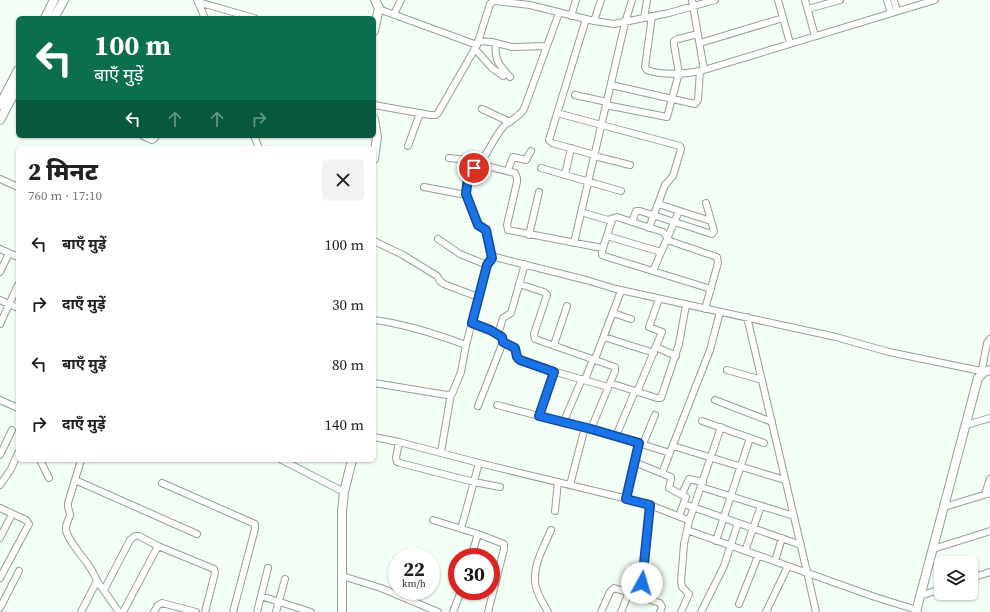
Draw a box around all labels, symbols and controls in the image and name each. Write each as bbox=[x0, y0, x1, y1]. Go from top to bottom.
text: 100 m bbox=[94, 26, 171, 64]
icon: left bbox=[28, 32, 80, 84]
text: बाएँ मुड़ें bbox=[94, 62, 143, 87]
icon: left bbox=[122, 108, 144, 130]
icon: ahead bbox=[164, 108, 186, 130]
icon: ahead bbox=[206, 108, 228, 130]
icon: right bbox=[248, 108, 270, 130]
pin bbox=[457, 151, 491, 185]
text: 2 मिनट bbox=[28, 155, 98, 188]
icon: arrive bbox=[463, 157, 485, 179]
button: close bbox=[322, 159, 364, 201]
text: 760 m · 17:10 bbox=[28, 187, 102, 204]
icon: left bbox=[28, 233, 50, 255]
text: बाएँ मुड़ें bbox=[62, 233, 106, 254]
text: 100 m bbox=[324, 234, 364, 255]
icon: right bbox=[28, 293, 50, 315]
text: दाएँ मुड़ें bbox=[62, 293, 106, 314]
text: 30 m bbox=[332, 294, 364, 315]
icon: left bbox=[28, 353, 50, 375]
text: बाएँ मुड़ें bbox=[62, 353, 106, 374]
text: 80 m bbox=[332, 354, 364, 375]
icon: right bbox=[28, 413, 50, 435]
text: दाएँ मुड़ें bbox=[62, 413, 106, 434]
text: 140 m bbox=[324, 414, 364, 435]
speed limit sign: 30 bbox=[448, 548, 500, 600]
text: 22 bbox=[403, 555, 425, 583]
map controls bbox=[934, 556, 978, 600]
button: layers bbox=[934, 556, 978, 600]
position arrow bbox=[621, 562, 663, 604]
text: km/h bbox=[402, 577, 426, 590]

